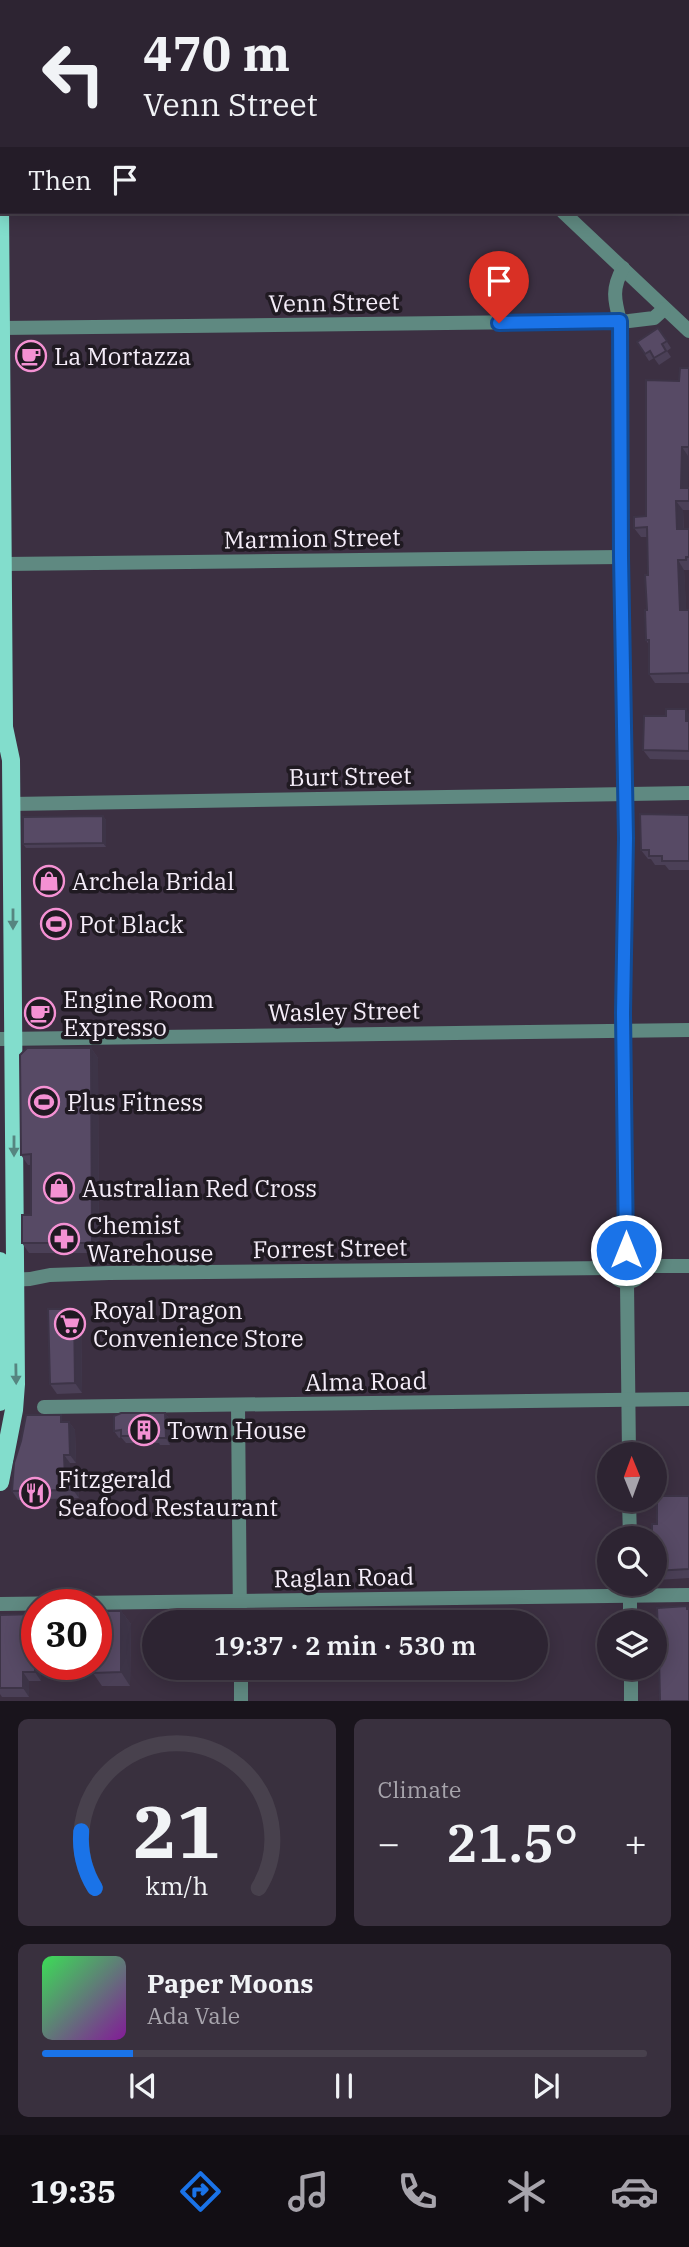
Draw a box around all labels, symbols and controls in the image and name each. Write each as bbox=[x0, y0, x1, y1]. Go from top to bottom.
text: 470 m bbox=[143, 21, 290, 84]
icon: left bbox=[28, 28, 119, 119]
text: Venn Street bbox=[143, 83, 318, 125]
icon: arrive bbox=[106, 161, 144, 199]
text: Then bbox=[28, 163, 92, 197]
pin bbox=[469, 251, 529, 323]
icon: arrive bbox=[480, 262, 518, 300]
street label: Venn Street bbox=[268, 285, 400, 319]
cafe icon: La Mortazza bbox=[14, 339, 48, 373]
place label: La Mortazza bbox=[54, 340, 191, 372]
street label: Marmion Street bbox=[223, 520, 401, 556]
street label: Burt Street bbox=[288, 759, 412, 793]
shop icon: Archela Bridal bbox=[32, 864, 66, 898]
place label: Archela Bridal bbox=[72, 865, 234, 897]
sports icon: Pot Black bbox=[39, 907, 73, 941]
one-way arrow bbox=[7, 908, 18, 930]
place label: Pot Black bbox=[79, 908, 184, 940]
place label: Engine Room Expresso bbox=[63, 983, 214, 1043]
street label: Wasley Street bbox=[268, 994, 420, 1028]
cafe icon: Engine Room Expresso bbox=[23, 996, 57, 1030]
sports icon: Plus Fitness bbox=[27, 1085, 61, 1119]
place label: Plus Fitness bbox=[67, 1086, 203, 1118]
one-way arrow bbox=[8, 1136, 20, 1158]
shop icon: Australian Red Cross bbox=[42, 1171, 76, 1205]
place label: Australian Red Cross bbox=[82, 1172, 317, 1204]
place label: Chemist Warehouse bbox=[87, 1209, 213, 1269]
position arrow bbox=[589, 1213, 663, 1287]
pharmacy icon: Chemist Warehouse bbox=[47, 1222, 81, 1256]
street label: Forrest Street bbox=[252, 1231, 408, 1265]
place label: Royal Dragon Convenience Store bbox=[93, 1294, 304, 1354]
supermarket icon: Royal Dragon Convenience Store bbox=[53, 1307, 87, 1341]
one-way arrow bbox=[10, 1363, 22, 1385]
street label: Alma Road bbox=[305, 1364, 427, 1398]
building icon: Town House bbox=[127, 1413, 161, 1447]
place label: Town House bbox=[167, 1414, 306, 1446]
north arrow bbox=[597, 1442, 667, 1512]
map controls bbox=[597, 1442, 667, 1680]
place label: Fitzgerald Seafood Restaurant bbox=[58, 1463, 278, 1523]
restaurant icon: Fitzgerald Seafood Restaurant bbox=[18, 1476, 52, 1510]
button: search bbox=[597, 1526, 667, 1596]
street label: Raglan Road bbox=[273, 1560, 415, 1594]
speed limit sign: 30 bbox=[21, 1589, 112, 1680]
button: layers bbox=[597, 1610, 667, 1680]
text: 19:37 · 2 min · 530 m bbox=[214, 1628, 476, 1662]
text: Climate bbox=[378, 1774, 461, 1804]
text: 21 bbox=[133, 1784, 220, 1879]
text: 21.5° bbox=[446, 1809, 578, 1876]
text: − bbox=[378, 1818, 400, 1867]
text: + bbox=[624, 1818, 647, 1867]
text: km/h bbox=[145, 1869, 208, 1902]
text: Paper Moons bbox=[147, 1966, 314, 2000]
text: Ada Vale bbox=[147, 2000, 240, 2030]
icon: previous bbox=[124, 2067, 162, 2105]
icon: pause bbox=[325, 2067, 363, 2105]
icon: next bbox=[527, 2067, 565, 2105]
icon: directions bbox=[176, 2167, 225, 2216]
icon: music bbox=[284, 2167, 333, 2216]
icon: phone bbox=[393, 2167, 442, 2216]
icon: climate bbox=[502, 2167, 551, 2216]
icon: car bbox=[610, 2167, 659, 2216]
text: 19:35 bbox=[30, 2170, 116, 2212]

